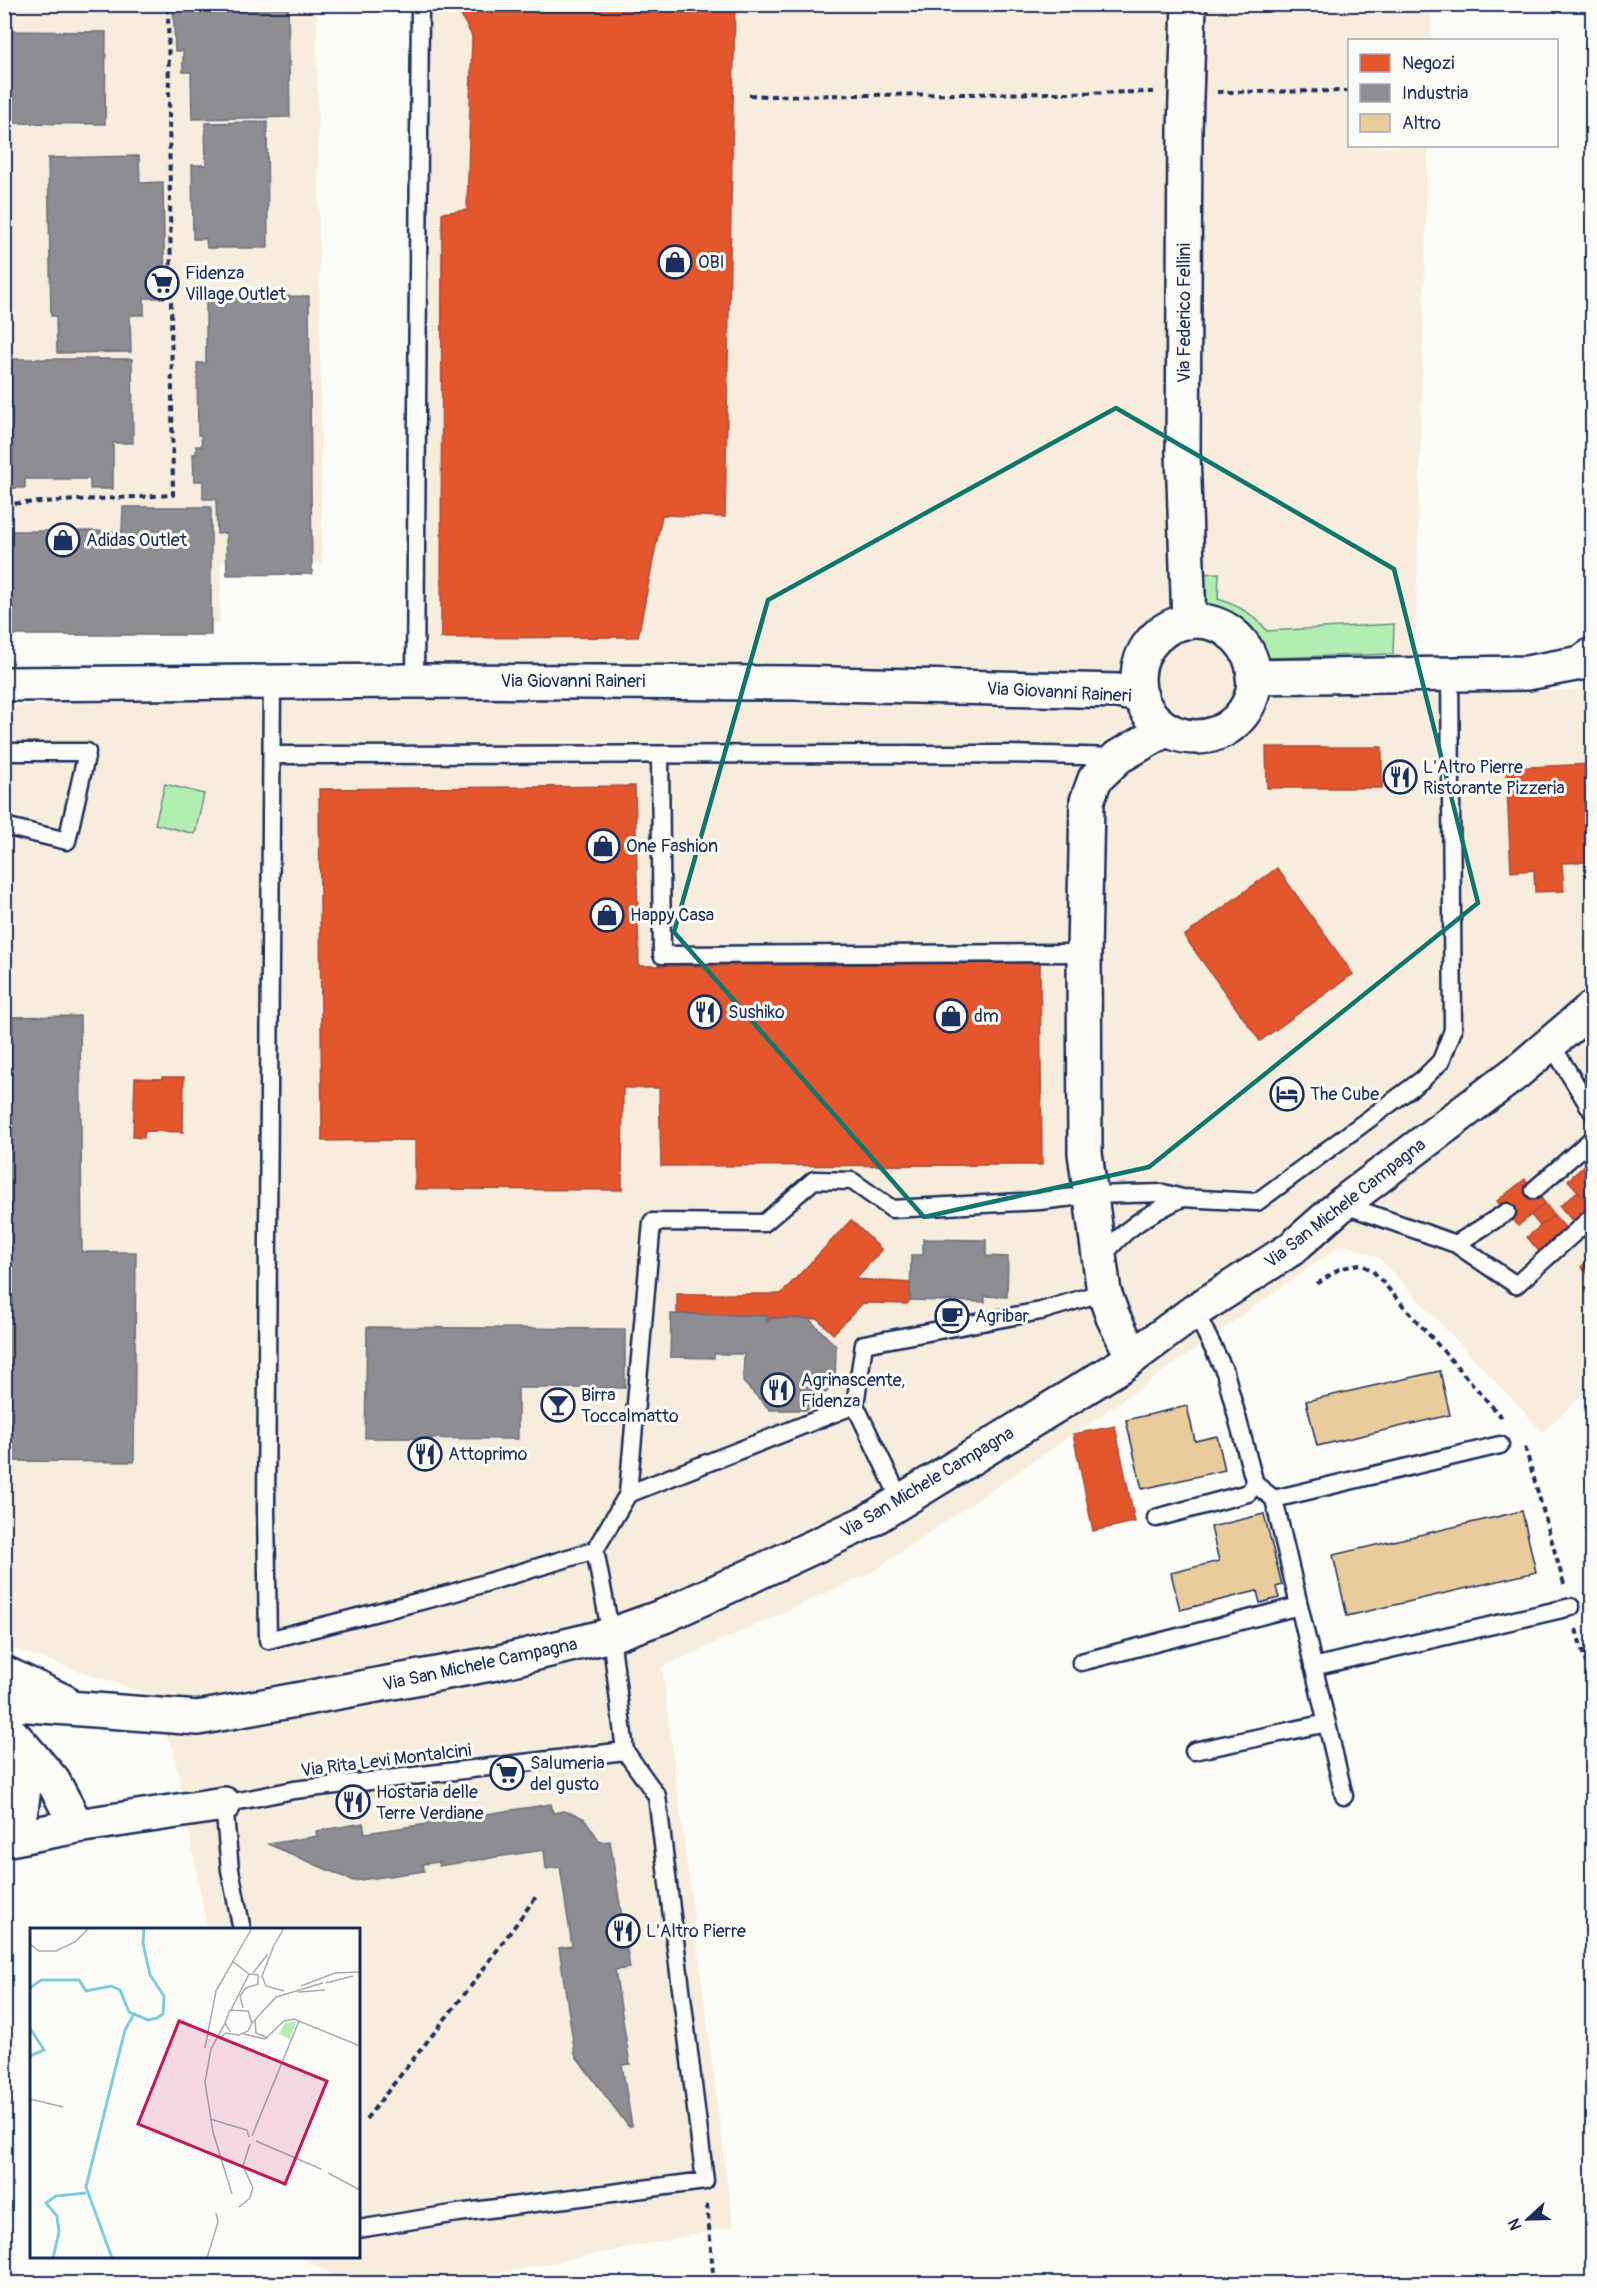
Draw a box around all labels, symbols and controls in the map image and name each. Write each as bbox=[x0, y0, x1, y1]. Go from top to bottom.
legend bbox=[1348, 39, 1558, 147]
text: Negozi bbox=[1402, 52, 1454, 75]
text: Industria bbox=[1402, 82, 1468, 105]
text: Altro bbox=[1402, 112, 1441, 135]
street label: Via Federico Fellini bbox=[1173, 243, 1196, 383]
shop icon: OBI bbox=[657, 244, 693, 280]
place label: OBI bbox=[698, 251, 725, 274]
place label: Fidenza Village Outlet bbox=[185, 262, 287, 306]
supermarket icon: Fidenza Village Outlet bbox=[144, 265, 180, 301]
shop icon: Adidas Outlet bbox=[45, 522, 81, 558]
place label: Adidas Outlet bbox=[86, 529, 188, 552]
street label: Via Giovanni Raineri bbox=[501, 670, 646, 693]
street label: Via Giovanni Raineri bbox=[986, 677, 1132, 708]
place label: L'Altro Pierre Ristorante Pizzeria bbox=[1423, 756, 1565, 800]
restaurant icon: L'Altro Pierre Ristorante Pizzeria bbox=[1382, 759, 1418, 795]
shop icon: One Fashion bbox=[585, 828, 621, 864]
place label: One Fashion bbox=[626, 835, 718, 858]
shop icon: Happy Casa bbox=[589, 897, 625, 933]
place label: Happy Casa bbox=[630, 904, 714, 927]
restaurant icon: Sushiko bbox=[687, 994, 723, 1030]
shop icon: dm bbox=[933, 998, 969, 1034]
place label: Sushiko bbox=[728, 1001, 785, 1024]
place label: dm bbox=[974, 1005, 999, 1028]
hotel icon: The Cube bbox=[1269, 1076, 1305, 1112]
place label: The Cube bbox=[1310, 1083, 1379, 1106]
street label: Via San Michele Campagna bbox=[1260, 1133, 1431, 1274]
cafe icon: Agribar bbox=[934, 1298, 970, 1334]
place label: Agribar bbox=[975, 1305, 1030, 1328]
place label: Agrinascente, Fidenza bbox=[801, 1369, 905, 1413]
restaurant icon: Agrinascente, Fidenza bbox=[760, 1372, 796, 1408]
place label: Birra Toccalmatto bbox=[581, 1384, 679, 1428]
bar icon: Birra Toccalmatto bbox=[540, 1387, 576, 1423]
street label: Via San Michele Campagna bbox=[836, 1422, 1018, 1543]
restaurant icon: Attoprimo bbox=[407, 1436, 443, 1472]
place label: Attoprimo bbox=[448, 1443, 528, 1466]
street label: Via San Michele Campagna bbox=[381, 1633, 579, 1696]
street label: Via Rita Levi Montalcini bbox=[300, 1739, 473, 1782]
place label: Salumeria del gusto bbox=[530, 1752, 605, 1796]
supermarket icon: Salumeria del gusto bbox=[489, 1755, 525, 1791]
place label: Hostaria delle Terre Verdiane bbox=[376, 1781, 484, 1825]
restaurant icon: Hostaria delle Terre Verdiane bbox=[335, 1784, 371, 1820]
restaurant icon: L'Altro Pierre bbox=[605, 1913, 641, 1949]
place label: L'Altro Pierre bbox=[646, 1920, 746, 1943]
inset map bbox=[30, 1928, 360, 2258]
north arrow bbox=[1498, 2189, 1558, 2249]
text: N bbox=[1504, 2215, 1526, 2233]

